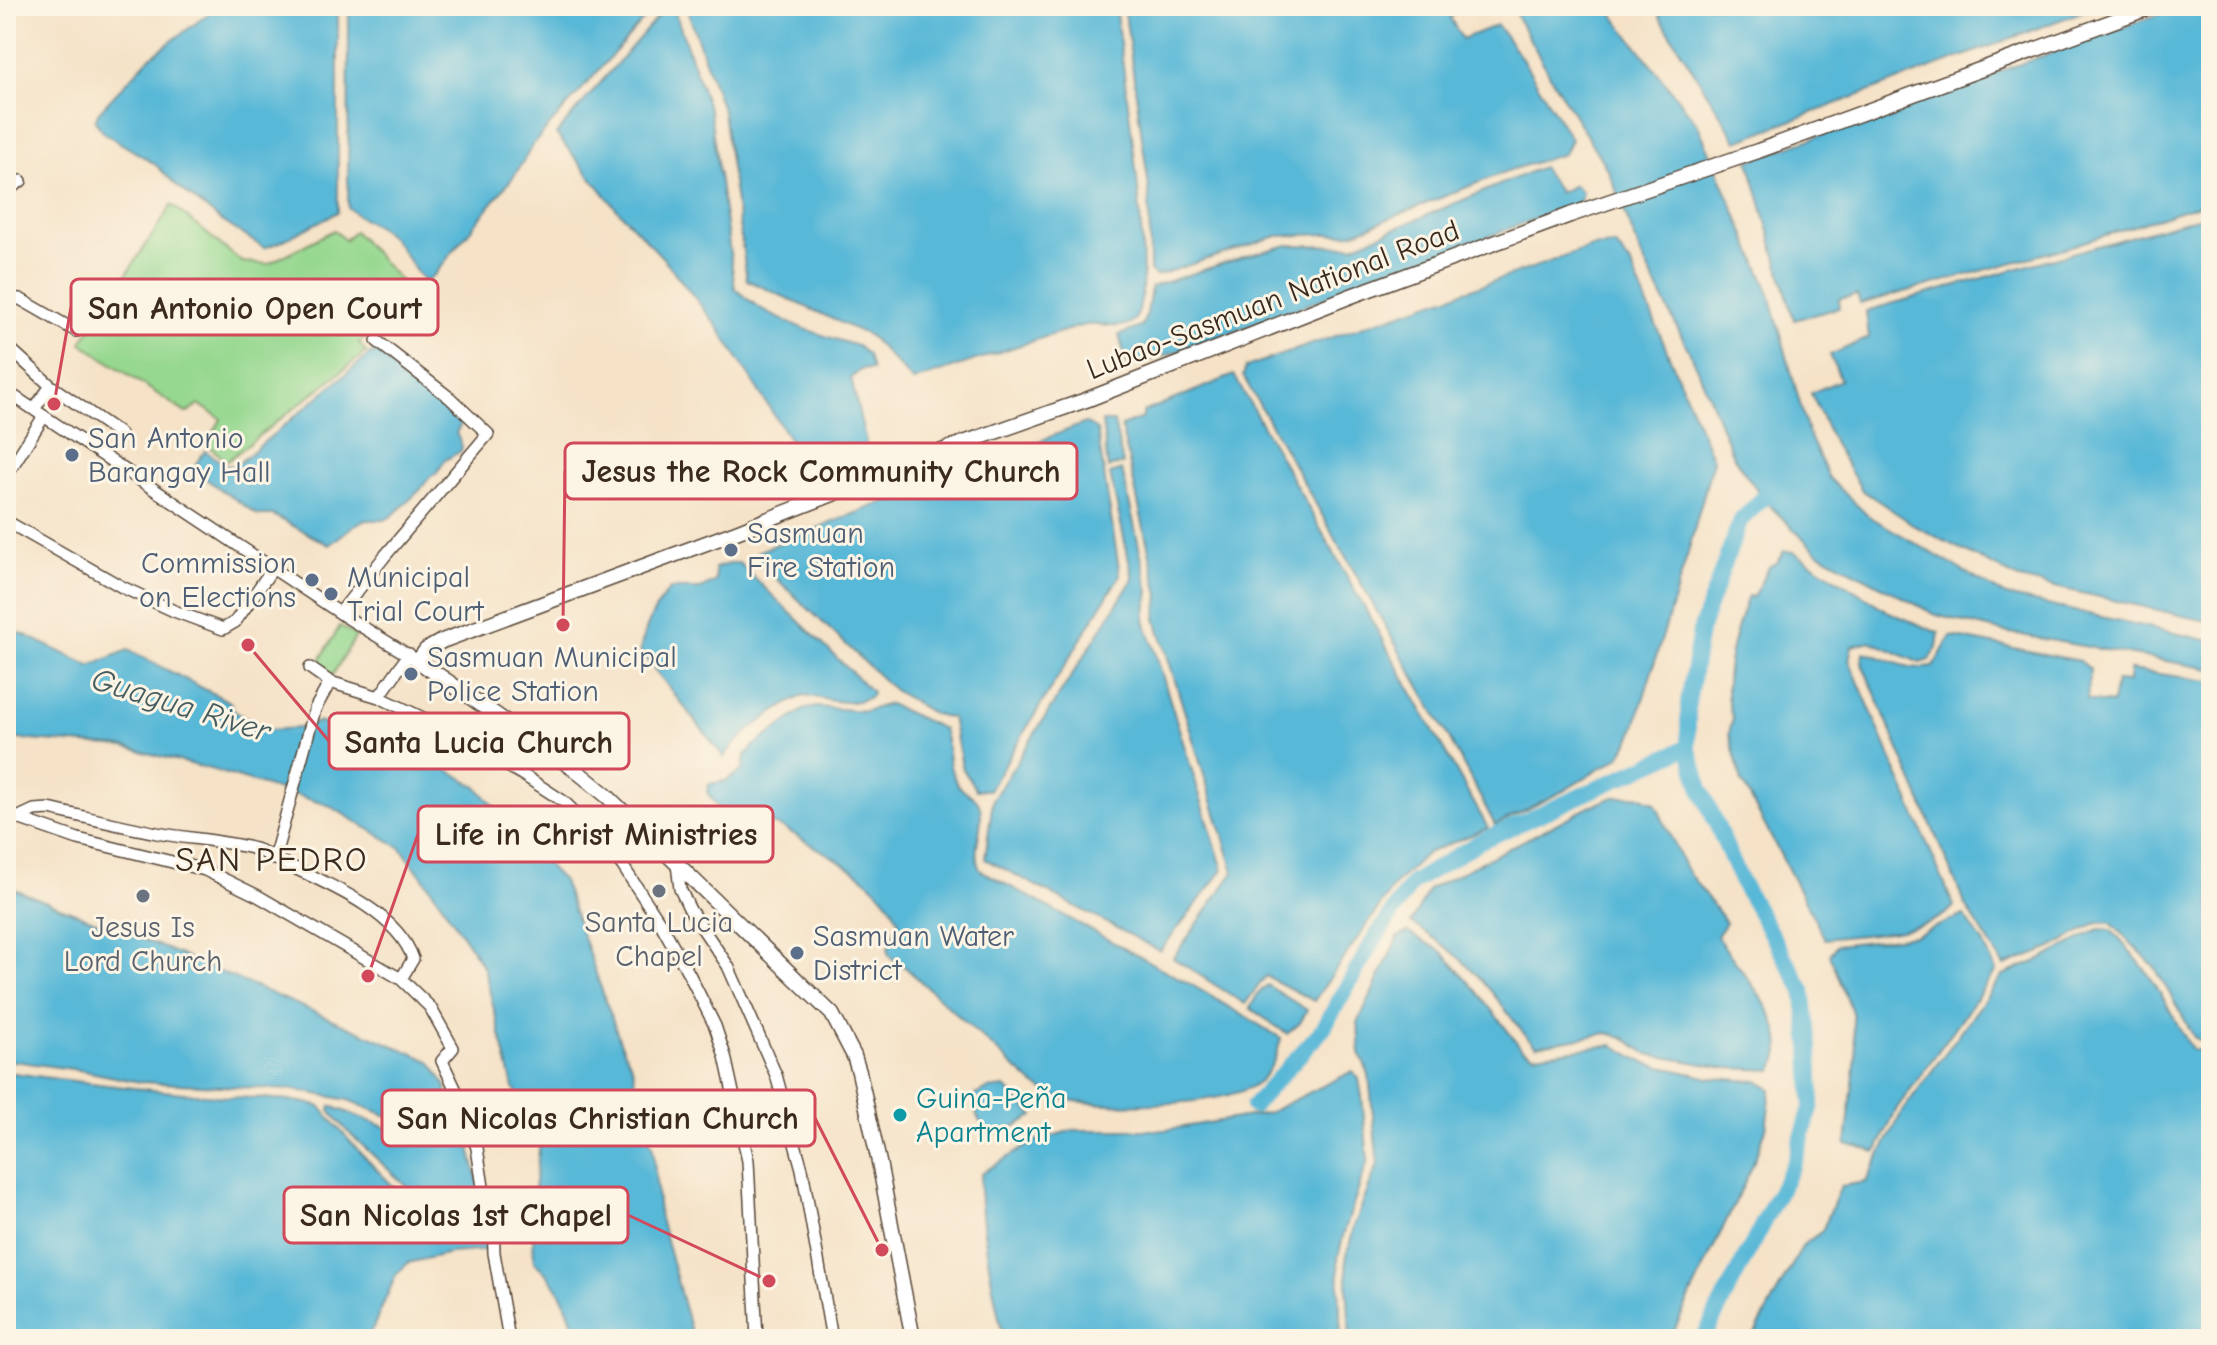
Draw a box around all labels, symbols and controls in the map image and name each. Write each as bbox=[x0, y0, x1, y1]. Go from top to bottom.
street label: Lubao-Sasmuan National Road bbox=[1082, 213, 1464, 387]
callout: San Antonio Open Court bbox=[71, 279, 438, 335]
text: San Antonio Open Court bbox=[88, 290, 423, 327]
place label: San Antonio Barangay Hall bbox=[88, 421, 271, 490]
callout: Jesus the Rock Community Church bbox=[565, 443, 1077, 499]
marker: San Antonio Barangay Hall bbox=[63, 446, 81, 464]
text: Jesus the Rock Community Church bbox=[581, 453, 1061, 490]
place label: Sasmuan Fire Station bbox=[747, 516, 895, 585]
marker: Sasmuan Fire Station bbox=[722, 541, 740, 559]
place label: Commission on Elections bbox=[139, 546, 296, 615]
place label: Municipal Trial Court bbox=[347, 560, 485, 629]
marker: Commission on Elections bbox=[303, 571, 321, 589]
marker: Municipal Trial Court bbox=[322, 585, 340, 603]
place label: Sasmuan Municipal Police Station bbox=[427, 640, 677, 709]
water label: Guagua River bbox=[87, 660, 276, 750]
marker: Sasmuan Municipal Police Station bbox=[402, 665, 420, 683]
callout: Santa Lucia Church bbox=[329, 713, 629, 769]
text: Santa Lucia Church bbox=[345, 724, 613, 761]
callout: Life in Christ Ministries bbox=[418, 806, 773, 862]
text: Life in Christ Ministries bbox=[435, 816, 757, 853]
district label: SAN PEDRO bbox=[175, 840, 369, 880]
marker: Santa Lucia Chapel bbox=[650, 882, 668, 900]
marker: Jesus Is Lord Church bbox=[134, 887, 152, 905]
place label: Santa Lucia Chapel bbox=[585, 905, 733, 974]
place label: Jesus Is Lord Church bbox=[64, 910, 222, 979]
place label: Sasmuan Water District bbox=[813, 919, 1014, 988]
marker: Sasmuan Water District bbox=[788, 944, 806, 962]
place label: Guina-Peña Apartment bbox=[916, 1081, 1066, 1150]
callout: San Nicolas Christian Church bbox=[382, 1090, 815, 1146]
text: San Nicolas Christian Church bbox=[397, 1100, 799, 1137]
marker: Guina-Peña Apartment bbox=[891, 1106, 909, 1124]
callout: San Nicolas 1st Chapel bbox=[284, 1187, 628, 1243]
text: San Nicolas 1st Chapel bbox=[300, 1197, 612, 1234]

